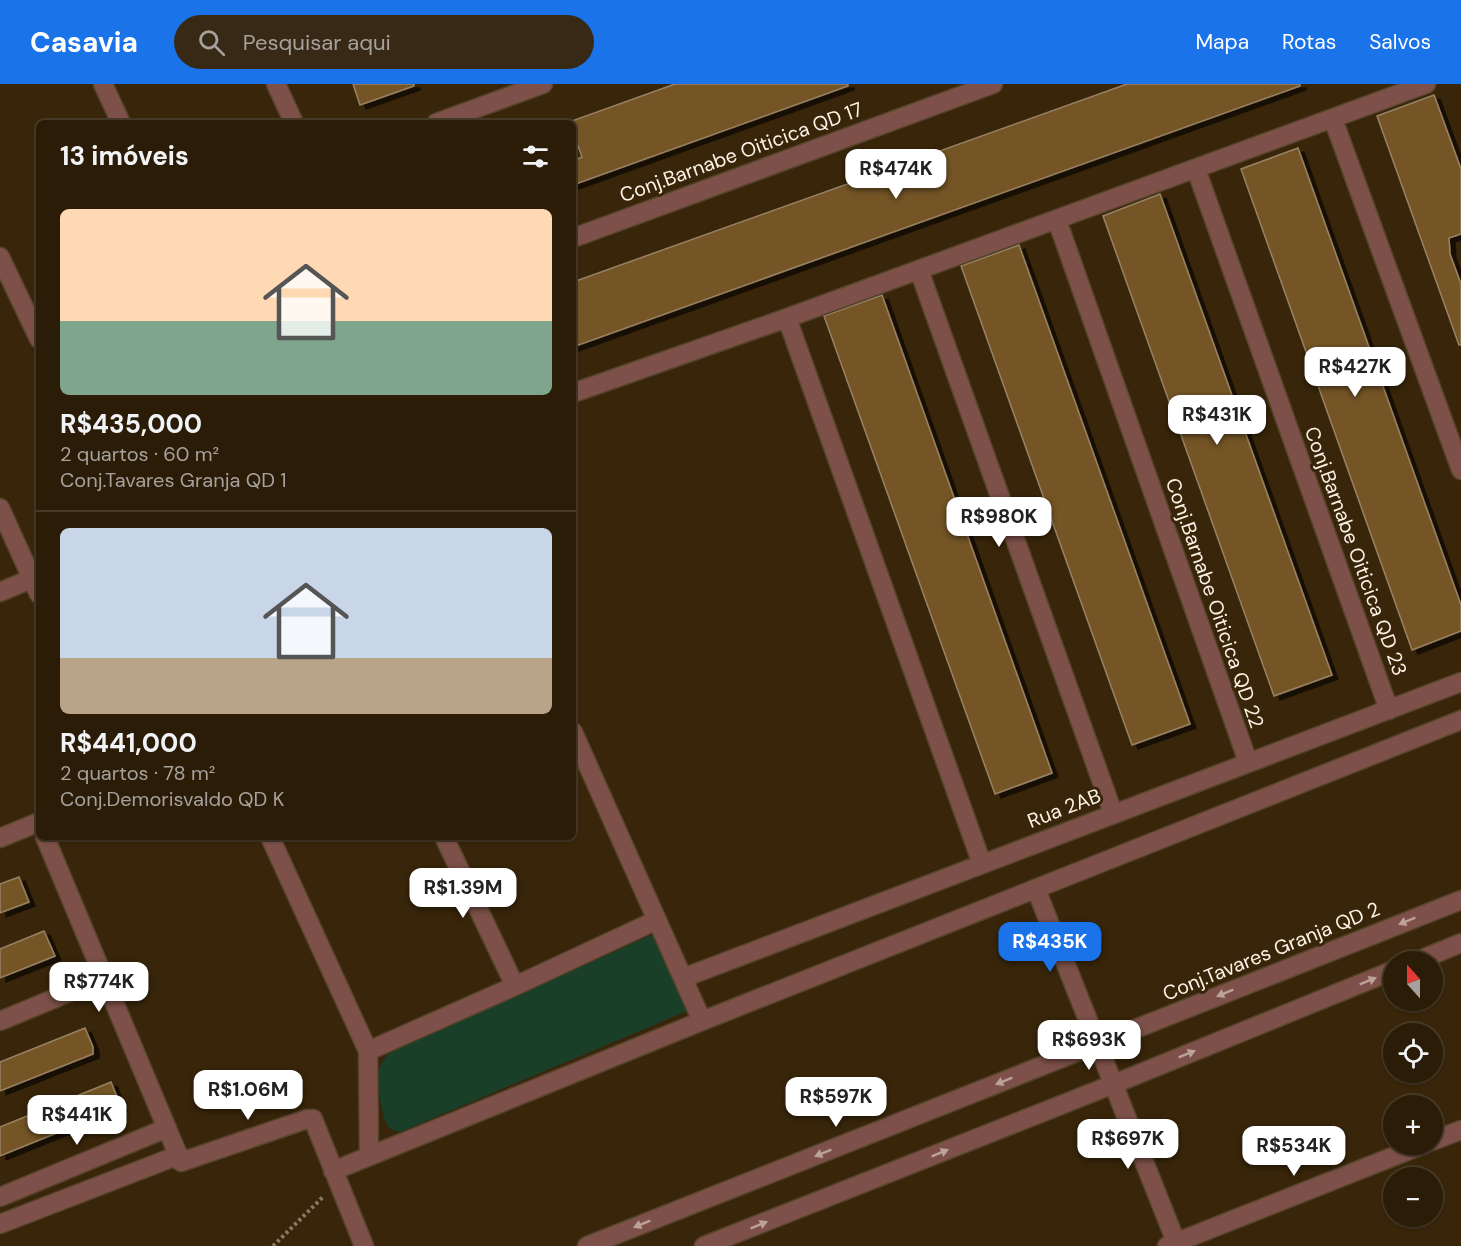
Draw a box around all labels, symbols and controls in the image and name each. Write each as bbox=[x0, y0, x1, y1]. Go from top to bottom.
search box bbox=[174, 15, 594, 69]
text: Casavia bbox=[30, 24, 138, 61]
icon: search bbox=[195, 26, 228, 59]
text: Pesquisar aqui bbox=[243, 28, 391, 57]
text: Mapa bbox=[1195, 28, 1249, 56]
text: Rotas bbox=[1282, 28, 1336, 56]
text: Salvos bbox=[1369, 28, 1431, 56]
street label: Conj.Barnabe Oiticica QD 17 bbox=[616, 96, 866, 208]
text: 13 imóveis bbox=[60, 139, 189, 173]
icon: filters bbox=[519, 140, 552, 173]
pin: R$474K bbox=[847, 149, 945, 200]
text: R$474K bbox=[859, 155, 933, 181]
icon: home bbox=[252, 248, 360, 356]
pin: R$427K bbox=[1306, 347, 1404, 398]
text: R$427K bbox=[1319, 353, 1391, 379]
pin: R$431K bbox=[1168, 395, 1266, 446]
text: R$431K bbox=[1182, 401, 1252, 427]
text: R$435,000 bbox=[60, 407, 202, 441]
street label: Conj.Barnabe Oiticica QD 23 bbox=[1299, 423, 1413, 679]
text: 2 quartos · 60 m² bbox=[60, 441, 219, 467]
text: Conj.Tavares Granja QD 1 bbox=[60, 467, 287, 493]
street label: Conj.Barnabe Oiticica QD 22 bbox=[1160, 475, 1270, 731]
pin: R$980K bbox=[950, 497, 1048, 548]
text: R$980K bbox=[960, 503, 1038, 529]
icon: home bbox=[252, 567, 360, 675]
text: R$441,000 bbox=[60, 726, 197, 760]
text: 2 quartos · 78 m² bbox=[60, 760, 215, 786]
street label: Rua 2AB bbox=[1024, 782, 1104, 834]
text: Conj.Demorisvaldo QD K bbox=[60, 786, 284, 812]
pin: R$1.39M bbox=[408, 868, 518, 919]
text: R$1.39M bbox=[423, 874, 503, 900]
street label: Conj.Tavares Granja QD 2 bbox=[1159, 896, 1383, 1006]
one-way arrow bbox=[1397, 917, 1415, 927]
pin: R$435K bbox=[1001, 922, 1099, 973]
text: R$435K bbox=[1012, 928, 1088, 954]
north arrow bbox=[1383, 951, 1443, 1011]
map controls bbox=[1383, 951, 1443, 1227]
pin: R$774K bbox=[50, 962, 148, 1013]
text: R$774K bbox=[63, 968, 135, 994]
one-way arrow bbox=[1359, 976, 1377, 986]
one-way arrow bbox=[1216, 989, 1234, 999]
pin: R$693K bbox=[1040, 1020, 1138, 1071]
button: locate bbox=[1383, 1023, 1443, 1083]
text: R$693K bbox=[1052, 1026, 1126, 1052]
one-way arrow bbox=[1178, 1049, 1196, 1058]
pin: R$1.06M bbox=[193, 1070, 303, 1121]
text: R$1.06M bbox=[208, 1076, 288, 1102]
one-way arrow bbox=[995, 1076, 1013, 1086]
pin: R$597K bbox=[787, 1077, 885, 1128]
text: R$597K bbox=[800, 1083, 872, 1109]
pin: R$441K bbox=[28, 1095, 126, 1146]
button: + bbox=[1383, 1095, 1443, 1155]
text: R$441K bbox=[41, 1101, 113, 1127]
pin: R$697K bbox=[1079, 1119, 1177, 1170]
text: R$697K bbox=[1091, 1125, 1165, 1151]
pin: R$534K bbox=[1245, 1126, 1343, 1177]
text: R$534K bbox=[1256, 1132, 1332, 1158]
one-way arrow bbox=[931, 1148, 949, 1157]
one-way arrow bbox=[814, 1149, 832, 1158]
button: − bbox=[1383, 1167, 1443, 1227]
one-way arrow bbox=[750, 1219, 768, 1229]
one-way arrow bbox=[632, 1220, 650, 1230]

